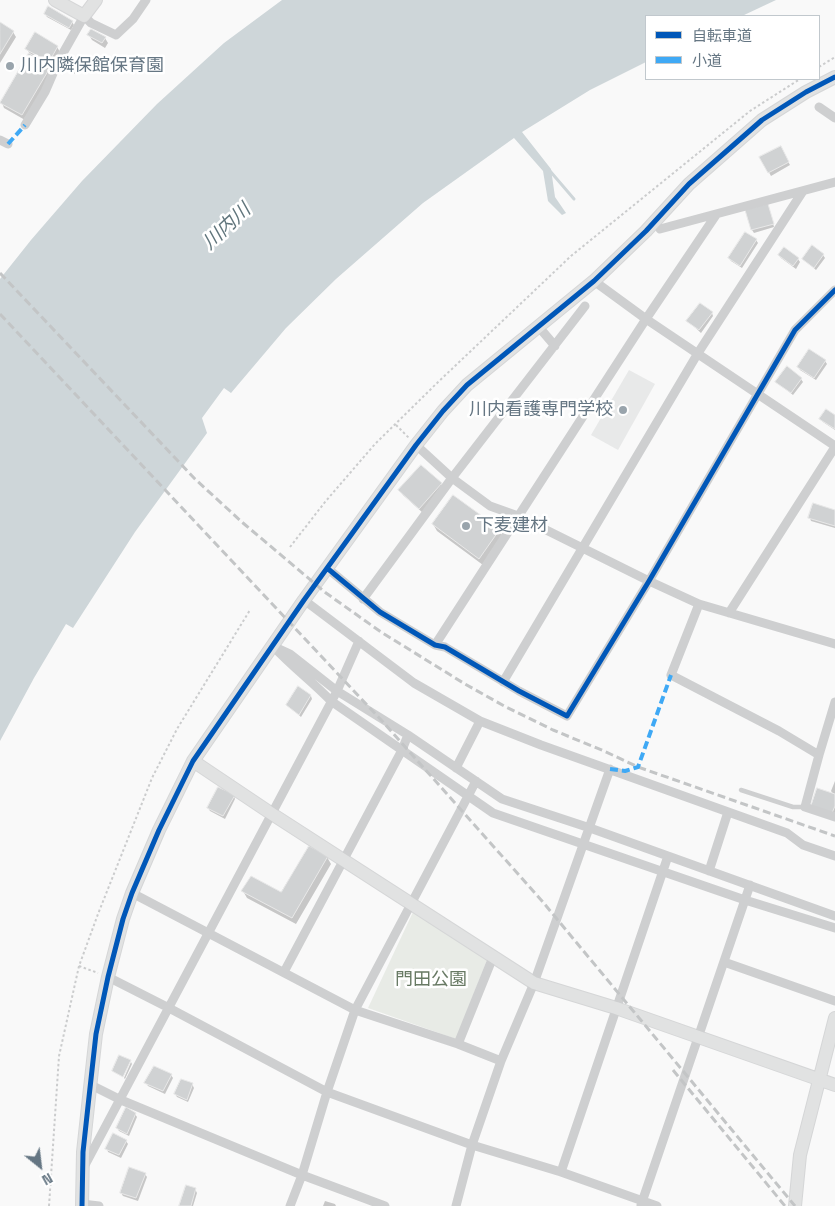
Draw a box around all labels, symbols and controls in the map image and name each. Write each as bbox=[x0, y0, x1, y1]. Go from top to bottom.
legend bbox=[645, 15, 820, 80]
text: 自転車道 bbox=[692, 26, 752, 45]
text: 小道 bbox=[692, 51, 722, 70]
place label: 川内隣保館保育園 bbox=[20, 55, 164, 77]
marker: 川内隣保館保育園 bbox=[4, 60, 16, 72]
water label: 川内川 bbox=[198, 199, 256, 255]
place label: 川内看護専門学校 bbox=[469, 399, 613, 421]
marker: 川内看護専門学校 bbox=[617, 404, 629, 416]
place label: 下麦建材 bbox=[476, 515, 548, 537]
marker: 下麦建材 bbox=[460, 520, 472, 532]
park label: 門田公園 bbox=[395, 969, 467, 991]
north arrow bbox=[15, 1141, 65, 1191]
text: N bbox=[39, 1169, 56, 1189]

